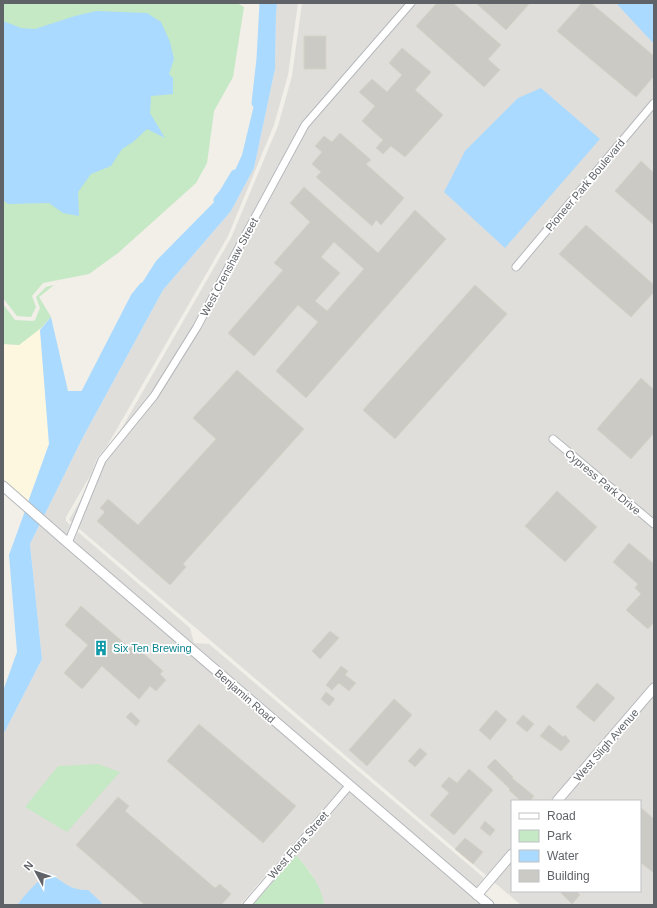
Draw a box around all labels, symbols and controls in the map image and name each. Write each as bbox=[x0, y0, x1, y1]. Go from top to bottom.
street label: Pioneer Park Boulevard bbox=[543, 137, 627, 233]
street label: West Crenshaw Street bbox=[198, 216, 260, 318]
street label: Cypress Park Drive bbox=[563, 447, 643, 517]
building icon: Six Ten Brewing bbox=[92, 639, 110, 657]
place label: Six Ten Brewing bbox=[113, 642, 192, 654]
street label: Benjamin Road bbox=[213, 667, 277, 725]
street label: West Sligh Avenue bbox=[571, 706, 641, 784]
legend bbox=[511, 800, 641, 892]
street label: West Flora Street bbox=[265, 809, 331, 881]
text: Road bbox=[547, 809, 576, 823]
text: Park bbox=[547, 829, 573, 843]
text: Water bbox=[547, 849, 579, 863]
north arrow bbox=[16, 852, 56, 892]
text: N bbox=[21, 859, 36, 872]
text: Building bbox=[547, 869, 590, 883]

